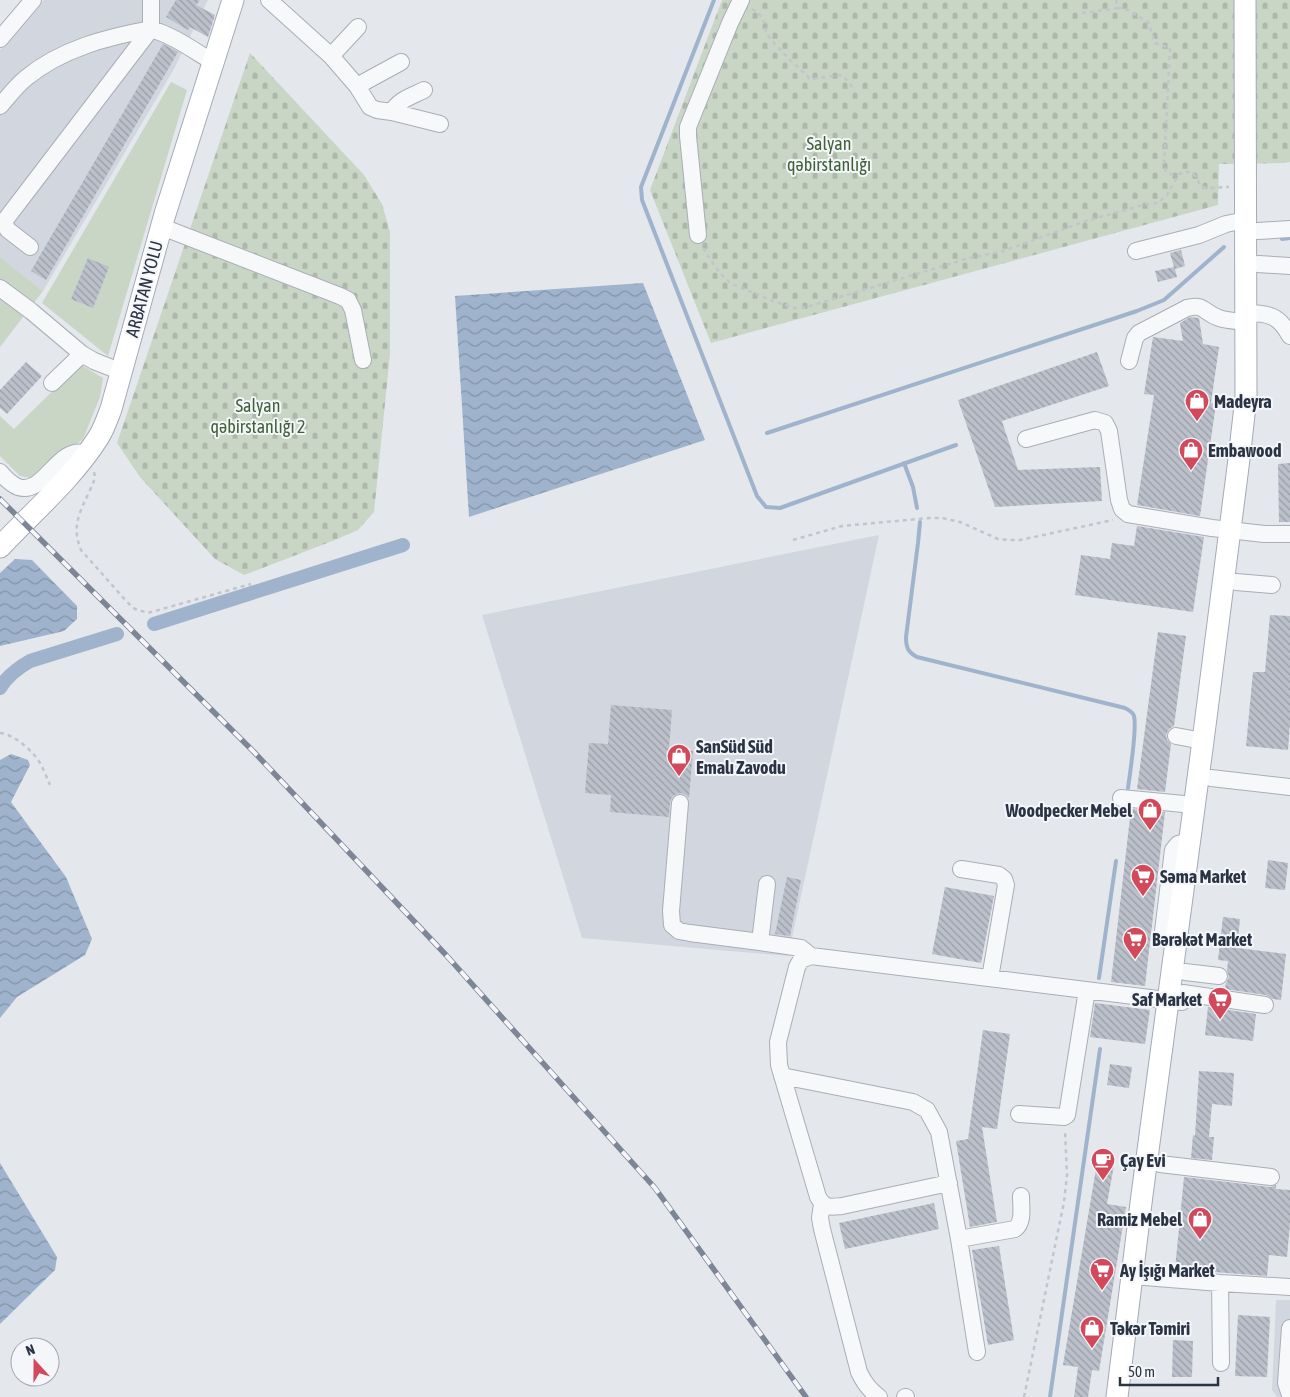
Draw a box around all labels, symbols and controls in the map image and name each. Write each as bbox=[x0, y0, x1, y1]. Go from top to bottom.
park label: Salyan qəbirstanlığı bbox=[787, 133, 871, 175]
street label: ARBATAN YOLU bbox=[121, 238, 167, 340]
shop icon: Madeyra bbox=[1184, 388, 1210, 422]
place label: Madeyra bbox=[1214, 391, 1272, 412]
park label: Salyan qəbirstanlığı 2 bbox=[210, 395, 306, 437]
shop icon: Embawood bbox=[1178, 437, 1204, 471]
place label: Embawood bbox=[1208, 440, 1282, 461]
place label: SanSüd Süd Emalı Zavodu bbox=[696, 736, 786, 778]
shop icon: SanSüd Süd Emalı Zavodu bbox=[666, 743, 692, 777]
shop icon: Woodpecker Mebel bbox=[1137, 797, 1163, 831]
place label: Woodpecker Mebel bbox=[1005, 800, 1132, 821]
supermarket icon: Səma Market bbox=[1130, 863, 1156, 897]
place label: Səma Market bbox=[1160, 866, 1247, 887]
supermarket icon: Bərəkət Market bbox=[1122, 926, 1148, 960]
place label: Bərəkət Market bbox=[1152, 929, 1253, 950]
supermarket icon: Saf Market bbox=[1207, 986, 1233, 1020]
place label: Saf Market bbox=[1132, 989, 1203, 1010]
cafe icon: Çay Evi bbox=[1090, 1147, 1116, 1181]
place label: Çay Evi bbox=[1120, 1150, 1166, 1171]
shop icon: Ramiz Mebel bbox=[1187, 1206, 1213, 1240]
place label: Ramiz Mebel bbox=[1097, 1209, 1182, 1230]
supermarket icon: Ay İşığı Market bbox=[1089, 1257, 1115, 1291]
place label: Ay İşığı Market bbox=[1119, 1260, 1216, 1281]
shop icon: Təkər Təmiri bbox=[1079, 1315, 1105, 1349]
place label: Təkər Təmiri bbox=[1110, 1318, 1190, 1339]
north arrow bbox=[10, 1337, 60, 1387]
text: N bbox=[24, 1341, 37, 1359]
scale bar bbox=[1120, 1354, 1218, 1386]
text: 50 m bbox=[1128, 1363, 1155, 1380]

